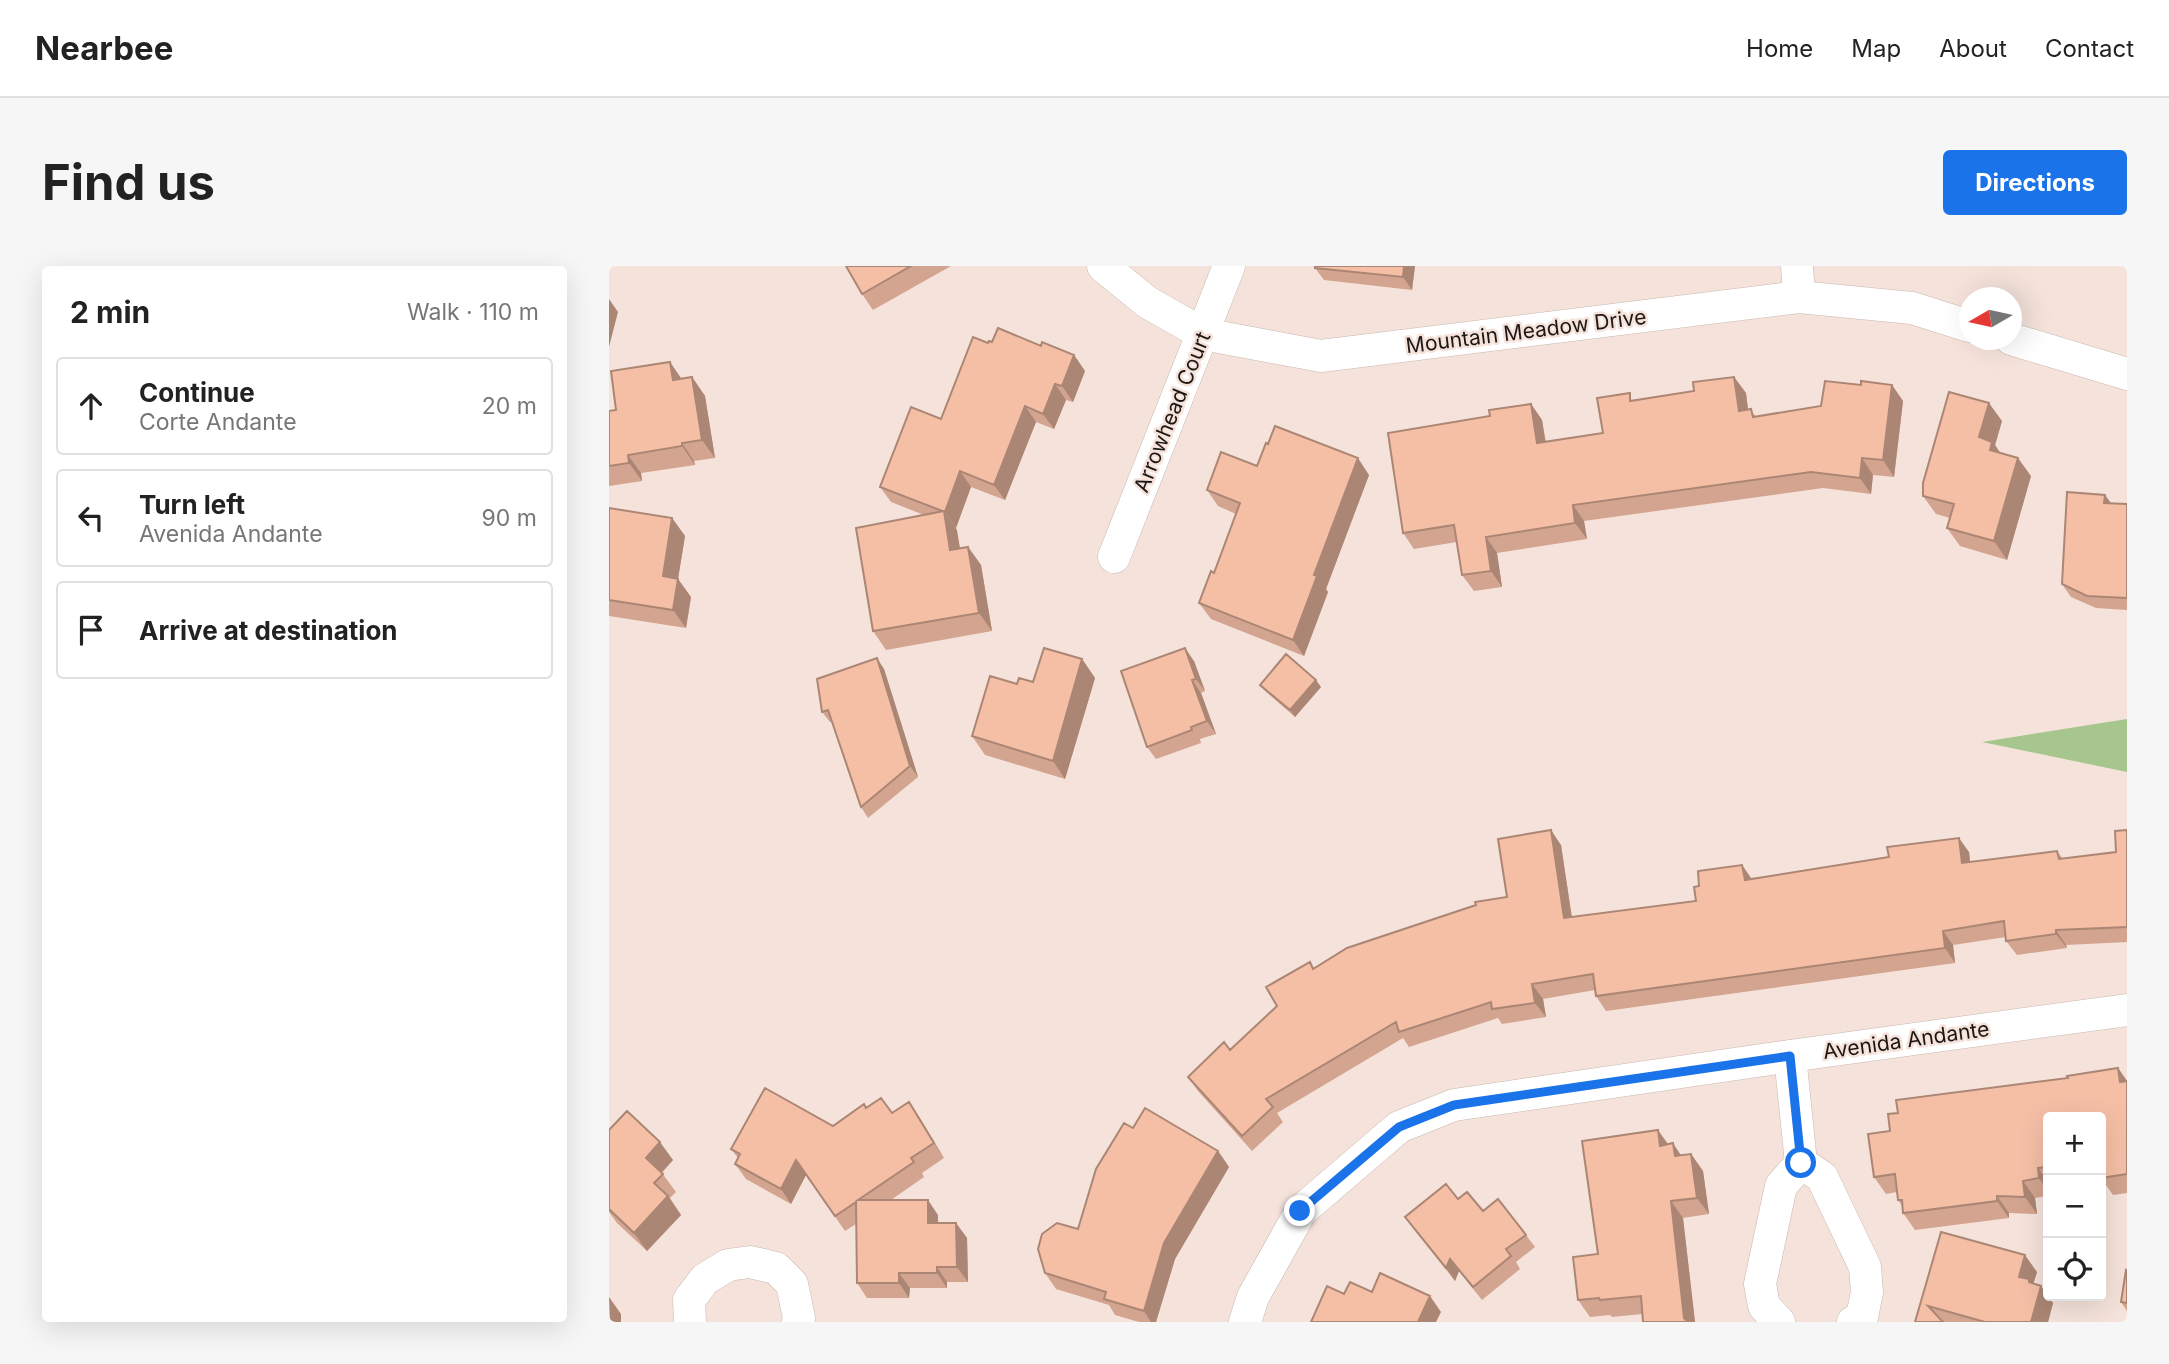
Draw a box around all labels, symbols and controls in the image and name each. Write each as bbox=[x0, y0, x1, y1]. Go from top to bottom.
text: Nearbee bbox=[35, 28, 173, 68]
text: Home bbox=[1746, 34, 1813, 63]
text: Map bbox=[1851, 34, 1901, 63]
text: About bbox=[1939, 34, 2007, 63]
text: Contact bbox=[2045, 34, 2134, 63]
button: Directions bbox=[1943, 150, 2127, 215]
text: Find us bbox=[42, 153, 215, 212]
north arrow bbox=[1959, 287, 2022, 350]
text: 2 min bbox=[70, 294, 150, 330]
text: Walk · 110 m bbox=[407, 298, 539, 326]
street label: Mountain Meadow Drive bbox=[1404, 304, 1648, 358]
street label: Arrowhead Court bbox=[1128, 328, 1216, 496]
text: Continue bbox=[139, 377, 255, 408]
icon: ahead bbox=[72, 387, 110, 425]
text: 20 m bbox=[482, 392, 537, 420]
text: Corte Andante bbox=[139, 408, 297, 436]
text: Turn left bbox=[139, 489, 245, 520]
icon: left bbox=[72, 499, 110, 537]
text: 90 m bbox=[482, 504, 537, 532]
text: Avenida Andante bbox=[139, 520, 323, 548]
icon: arrive bbox=[72, 611, 110, 649]
text: Arrive at destination bbox=[139, 615, 398, 646]
street label: Avenida Andante bbox=[1821, 1016, 1991, 1064]
map controls bbox=[2043, 1112, 2106, 1301]
button: + bbox=[2043, 1112, 2106, 1175]
route start bbox=[1785, 1147, 1816, 1178]
button: − bbox=[2043, 1175, 2106, 1238]
route end bbox=[1284, 1195, 1315, 1226]
button: locate bbox=[2043, 1238, 2106, 1301]

